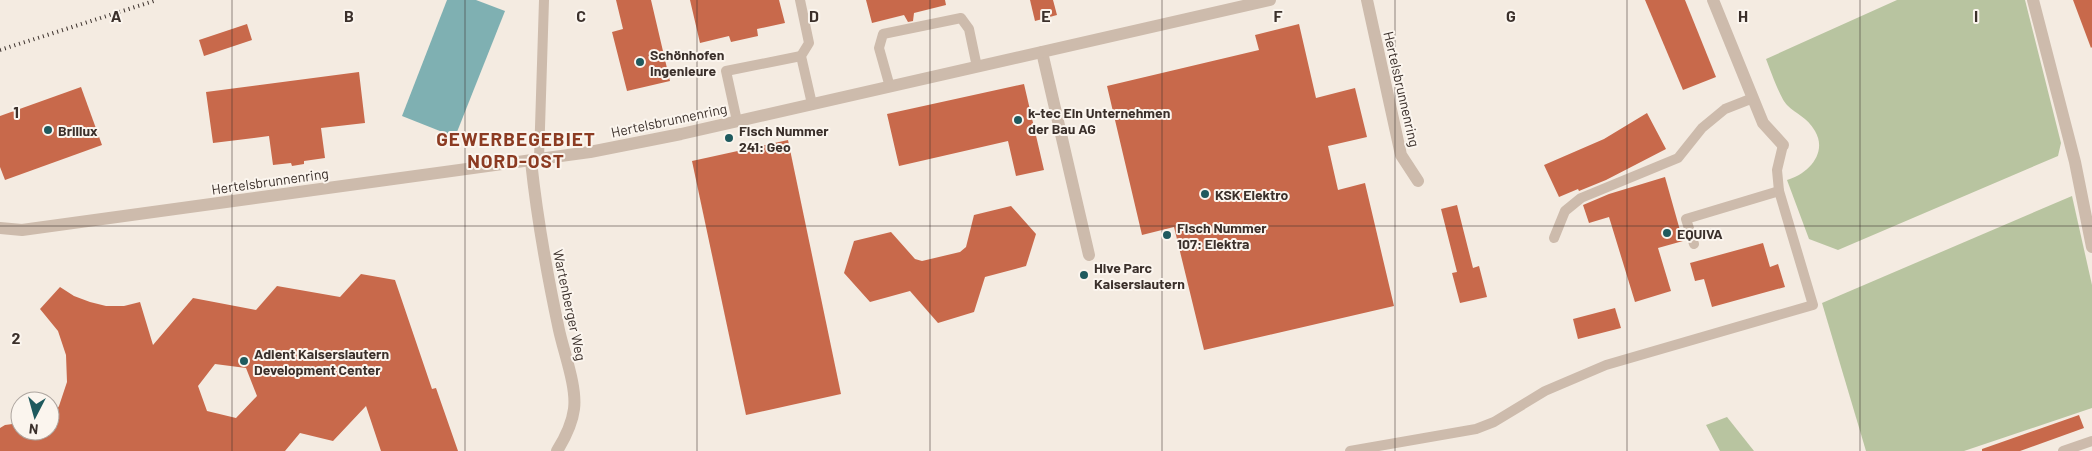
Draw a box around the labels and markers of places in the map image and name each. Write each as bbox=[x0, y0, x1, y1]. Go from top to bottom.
place label: Schönhofen Ingenieure bbox=[650, 46, 724, 79]
marker: Schönhofen Ingenieure bbox=[634, 56, 646, 68]
place label: k-tec Ein Unternehmen der Bau AG bbox=[1028, 104, 1170, 137]
marker: k-tec Ein Unternehmen der Bau AG bbox=[1012, 114, 1024, 126]
place label: Brillux bbox=[58, 122, 98, 139]
place label: Fisch Nummer 241: Geo bbox=[739, 122, 829, 155]
marker: Brillux bbox=[42, 124, 54, 136]
marker: Fisch Nummer 241: Geo bbox=[723, 132, 735, 144]
place label: KSK Elektro bbox=[1215, 186, 1289, 203]
marker: KSK Elektro bbox=[1199, 188, 1211, 200]
place label: Fisch Nummer 107: Elektra bbox=[1177, 219, 1267, 252]
place label: EQUIVA bbox=[1677, 225, 1723, 242]
marker: EQUIVA bbox=[1661, 227, 1673, 239]
marker: Fisch Nummer 107: Elektra bbox=[1161, 229, 1173, 241]
place label: Hive Parc Kaiserslautern bbox=[1094, 259, 1185, 292]
marker: Hive Parc Kaiserslautern bbox=[1078, 269, 1090, 281]
place label: Adient Kaiserslautern Development Center bbox=[254, 345, 389, 378]
marker: Adient Kaiserslautern Development Center bbox=[238, 355, 250, 367]

